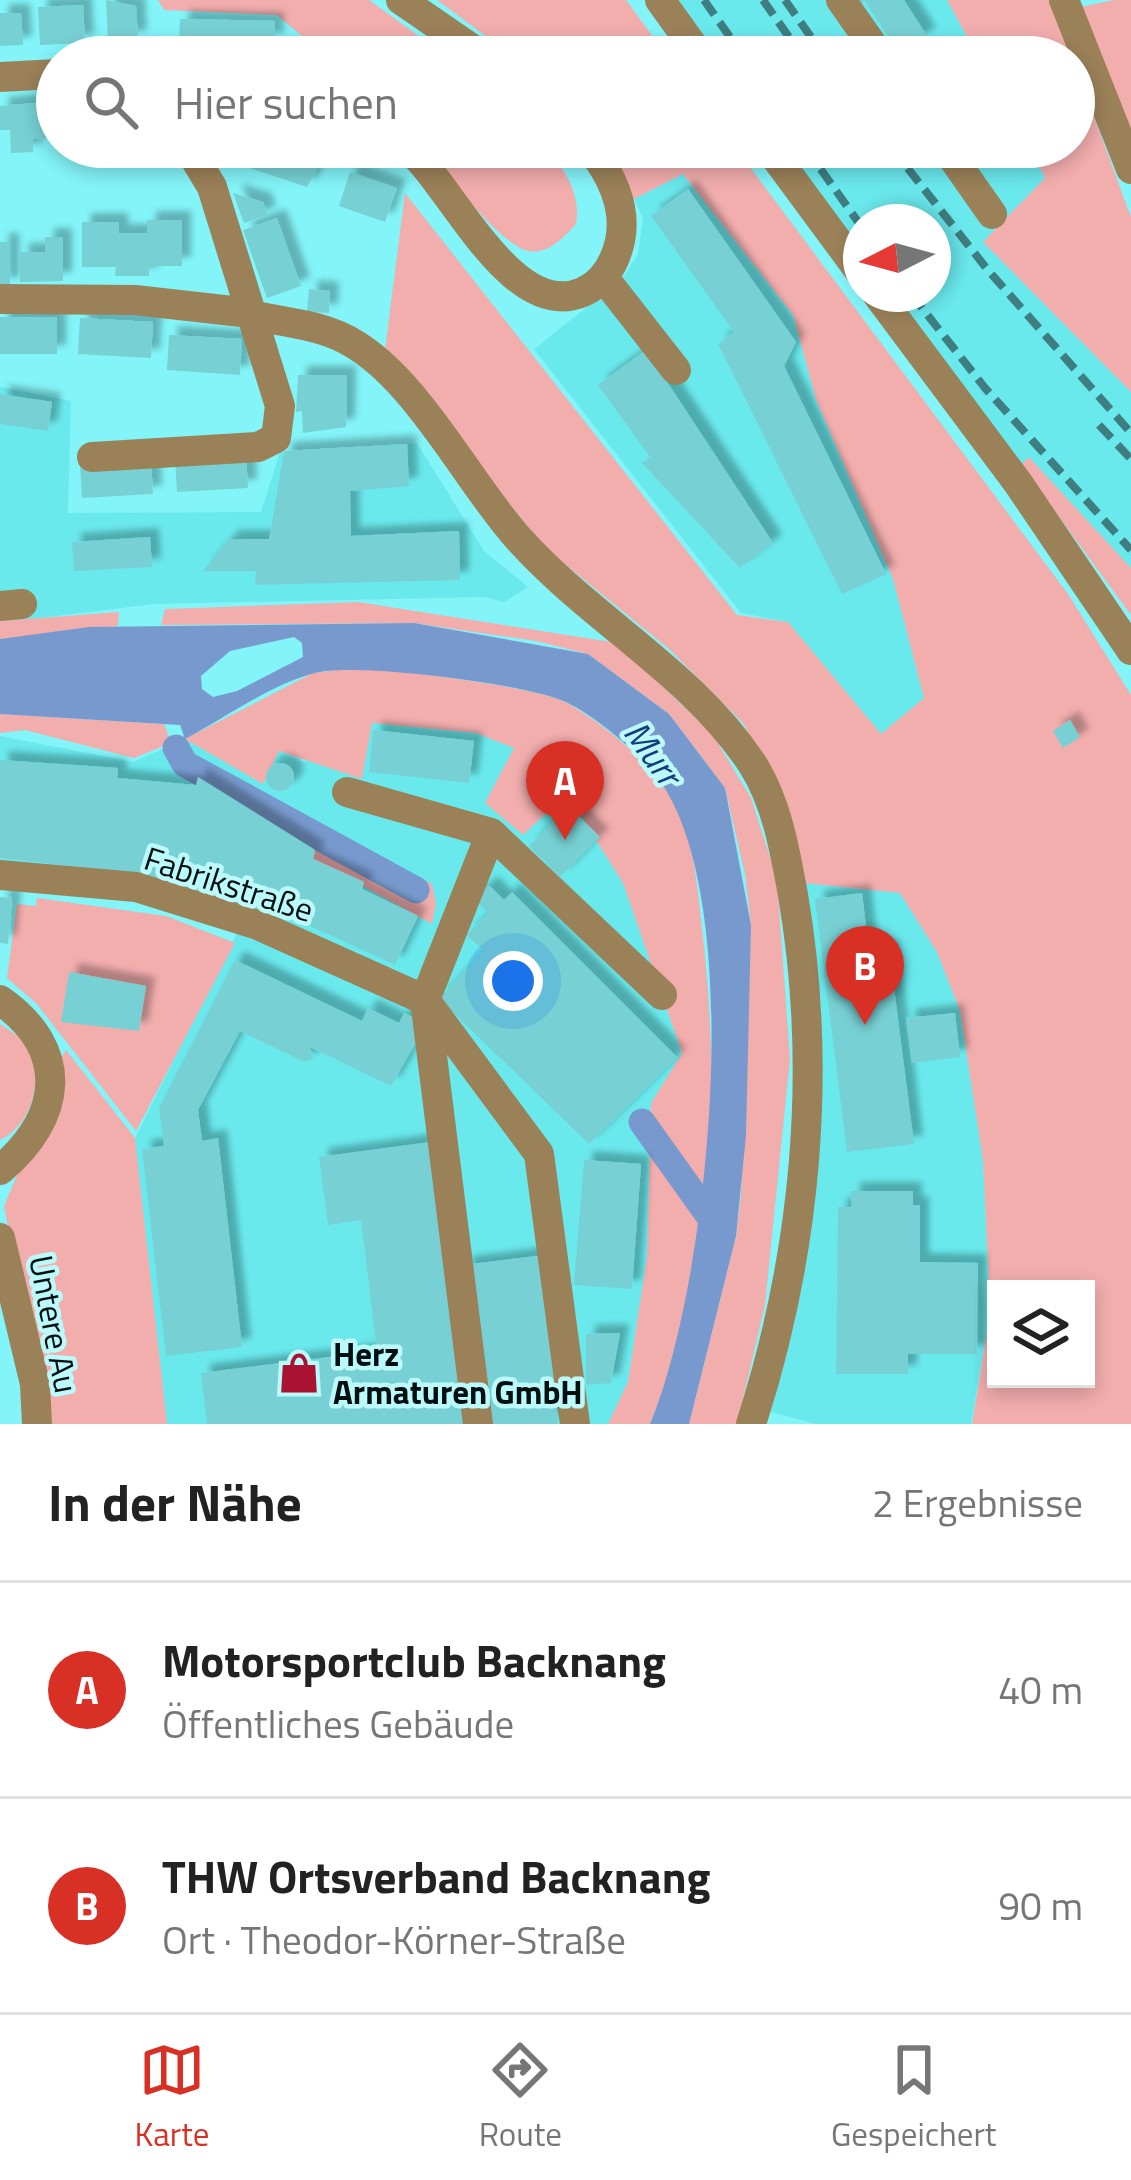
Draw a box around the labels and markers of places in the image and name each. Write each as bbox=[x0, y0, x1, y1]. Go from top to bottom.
pin: A bbox=[526, 741, 604, 840]
pin: B bbox=[826, 926, 904, 1025]
place label: Herz Armaturen GmbH bbox=[333, 1329, 583, 1417]
shop icon: Herz Armaturen GmbH bbox=[276, 1350, 322, 1396]

